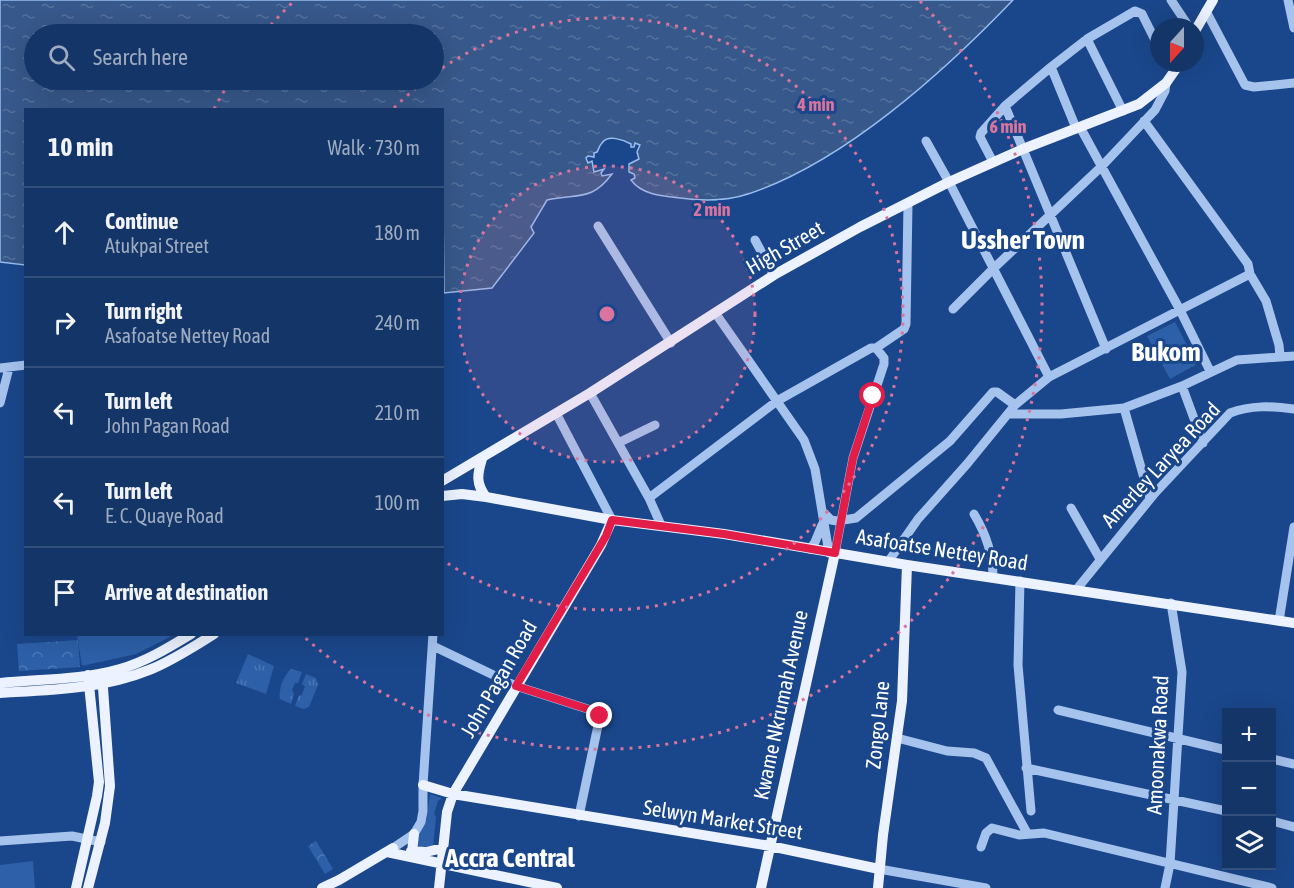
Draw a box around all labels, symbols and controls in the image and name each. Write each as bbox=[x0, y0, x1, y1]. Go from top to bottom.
north arrow bbox=[1150, 18, 1204, 72]
search box bbox=[24, 24, 444, 90]
icon: search bbox=[45, 41, 78, 74]
text: Search here bbox=[93, 44, 188, 70]
text: 4 min bbox=[797, 94, 835, 115]
text: 6 min bbox=[990, 116, 1027, 137]
text: 10 min bbox=[48, 132, 113, 162]
text: Walk · 730 m bbox=[328, 136, 420, 159]
text: 2 min bbox=[694, 199, 731, 220]
text: Continue bbox=[105, 208, 179, 234]
street label: High Street bbox=[742, 215, 827, 279]
icon: ahead bbox=[48, 216, 81, 249]
text: 180 m bbox=[375, 221, 420, 244]
district label: Ussher Town bbox=[961, 224, 1085, 255]
text: Atukpai Street bbox=[105, 234, 209, 257]
text: Turn right bbox=[105, 298, 182, 324]
centre of rings bbox=[597, 304, 617, 324]
icon: right bbox=[48, 306, 81, 339]
text: 240 m bbox=[375, 311, 420, 334]
text: Asafoatse Nettey Road bbox=[105, 324, 270, 347]
district label: Bukom bbox=[1131, 336, 1201, 367]
route start bbox=[859, 382, 885, 408]
text: Turn left bbox=[105, 388, 172, 414]
icon: left bbox=[48, 396, 81, 429]
street label: Amerley Laryea Road bbox=[1096, 397, 1224, 532]
text: 210 m bbox=[375, 401, 420, 424]
text: John Pagan Road bbox=[105, 414, 230, 437]
text: Turn left bbox=[105, 478, 172, 504]
icon: left bbox=[48, 486, 81, 519]
text: 100 m bbox=[375, 491, 420, 514]
text: E. C. Quaye Road bbox=[105, 504, 224, 527]
street label: Asafoatse Nettey Road bbox=[855, 524, 1030, 574]
icon: arrive bbox=[48, 576, 81, 609]
text: Arrive at destination bbox=[105, 579, 268, 605]
street label: Kwame Nkrumah Avenue bbox=[748, 608, 812, 802]
street label: John Pagan Road bbox=[455, 616, 541, 741]
street label: Amoonakwa Road bbox=[1141, 675, 1173, 815]
street label: Zongo Lane bbox=[860, 680, 894, 770]
route end bbox=[586, 702, 612, 728]
map controls bbox=[1222, 708, 1276, 870]
button: + bbox=[1222, 708, 1276, 762]
button: − bbox=[1222, 762, 1276, 816]
street label: Selwyn Market Street bbox=[642, 795, 805, 843]
button: layers bbox=[1222, 816, 1276, 870]
district label: Accra Central bbox=[444, 842, 575, 873]

